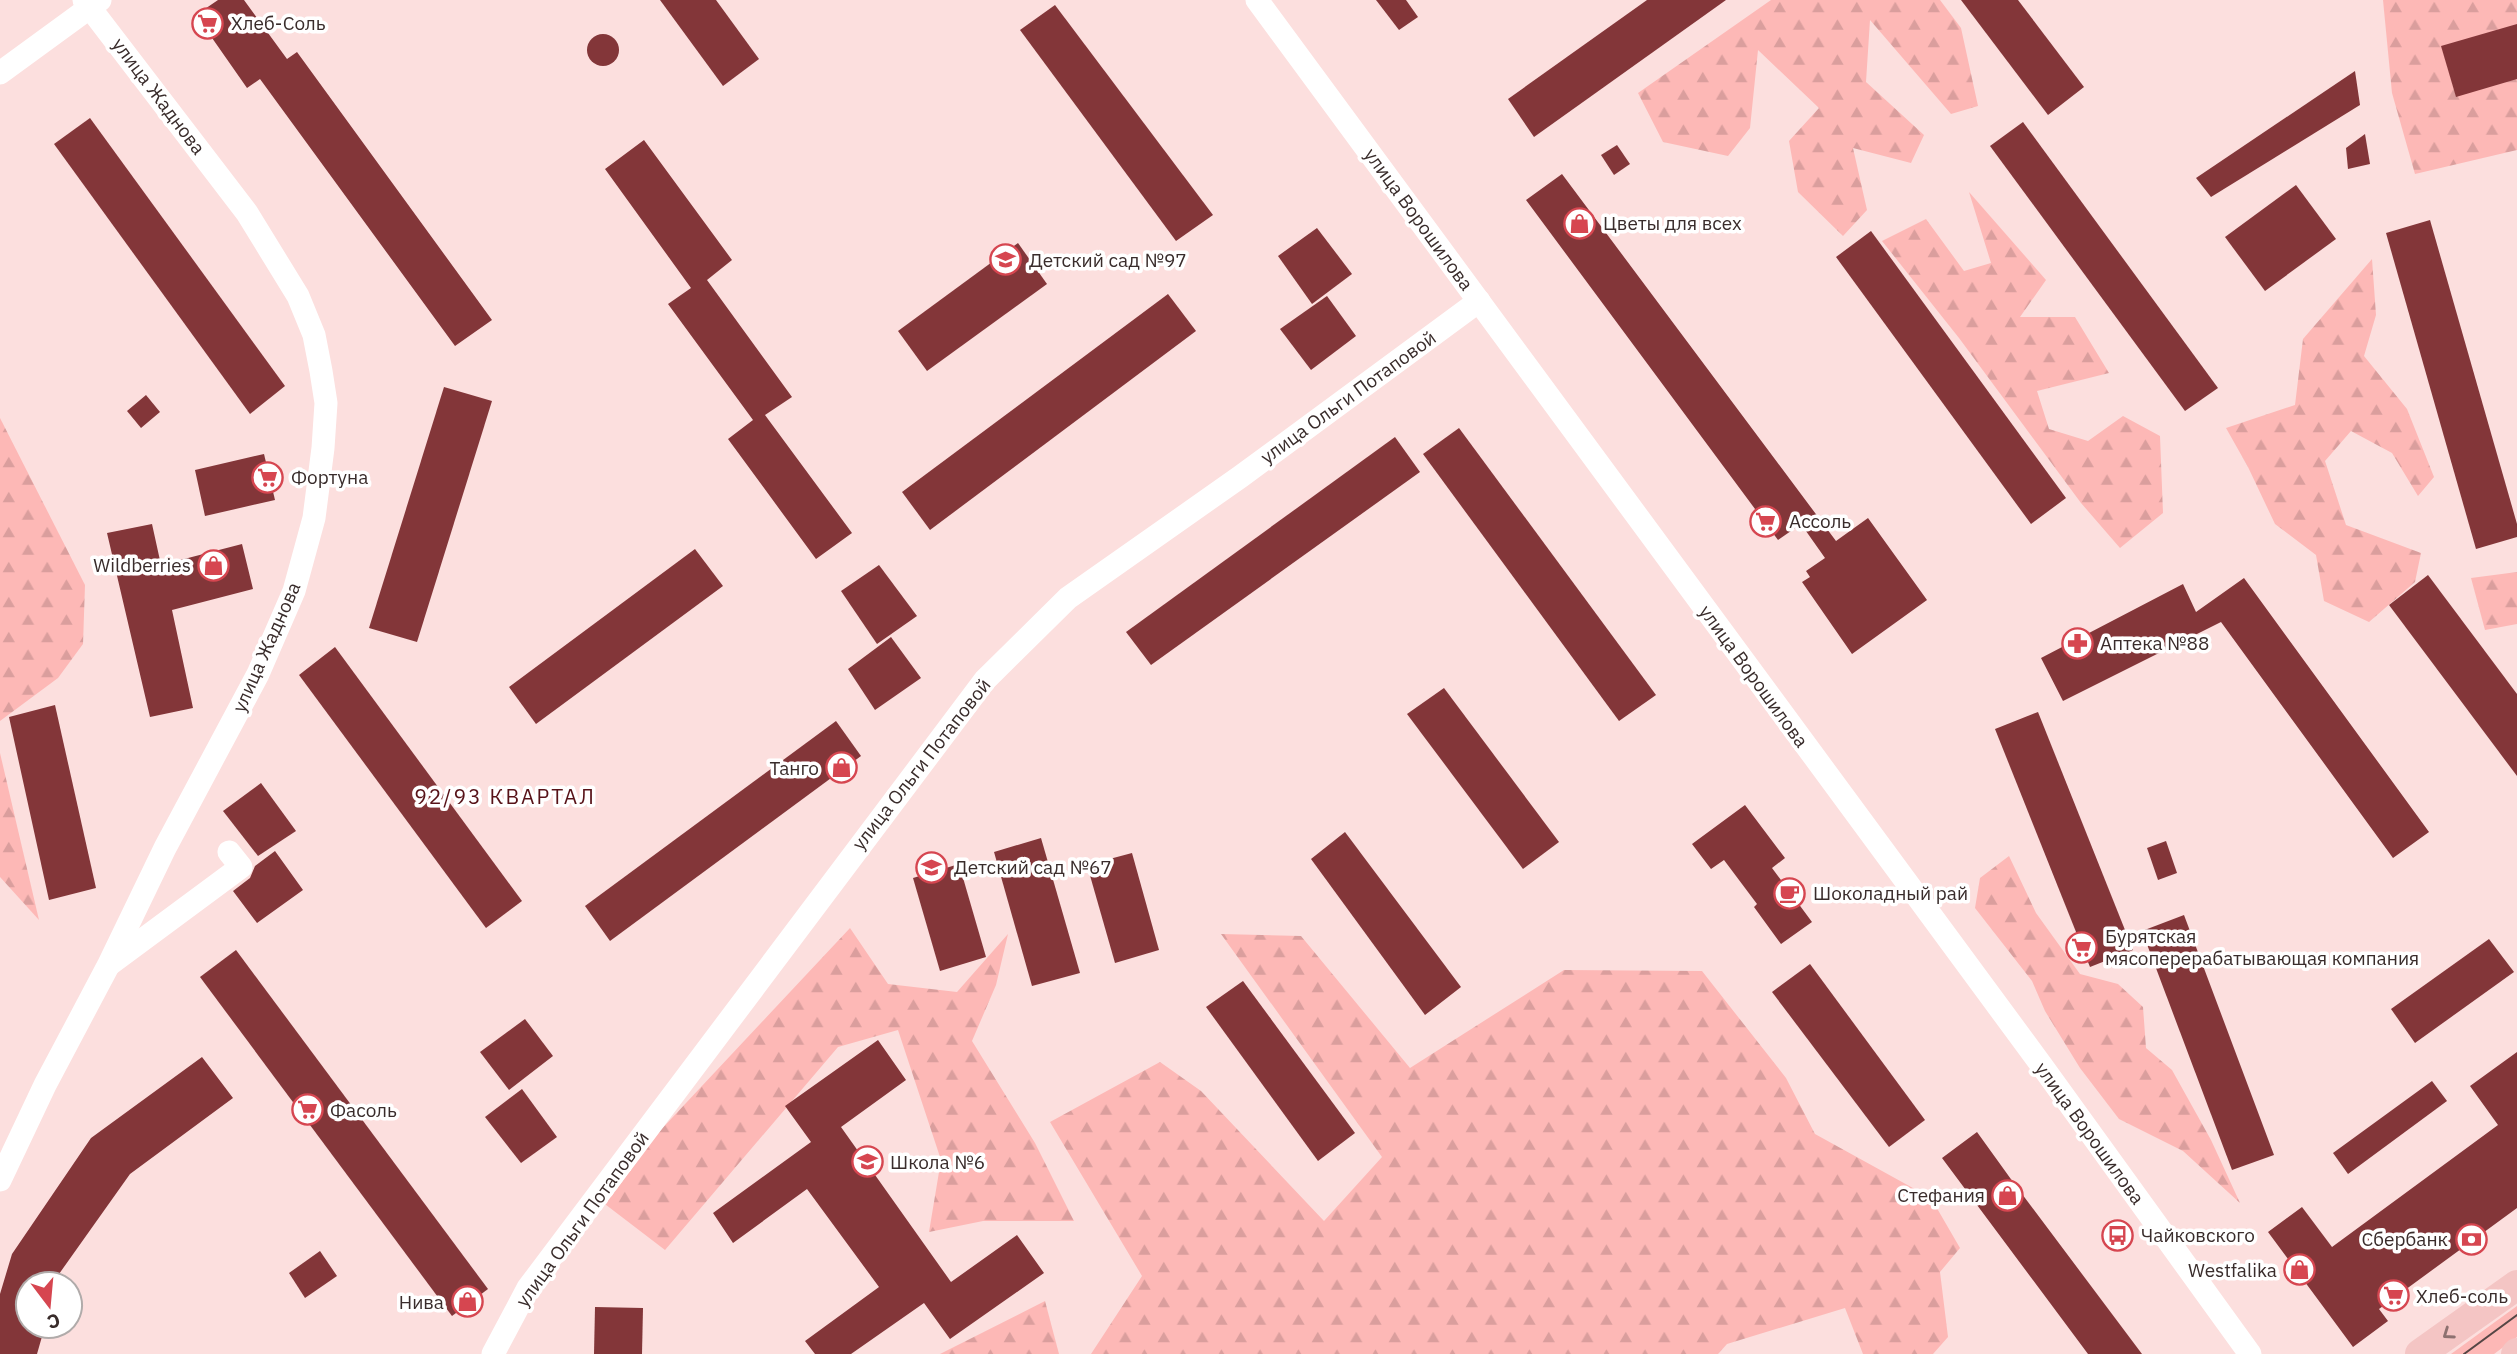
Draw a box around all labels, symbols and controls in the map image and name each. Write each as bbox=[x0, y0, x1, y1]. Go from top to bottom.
supermarket icon: Хлеб-Соль bbox=[191, 6, 225, 40]
place label: Хлеб-Соль bbox=[231, 11, 326, 35]
street label: улица Жаднова bbox=[107, 33, 211, 159]
street label: улица Ворошилова bbox=[1359, 143, 1479, 295]
shop icon: Цветы для всех bbox=[1563, 206, 1597, 240]
place label: Цветы для всех bbox=[1603, 211, 1742, 235]
school or university icon: Детский сад №97 bbox=[989, 243, 1023, 277]
place label: Детский сад №97 bbox=[1029, 248, 1187, 272]
street label: улица Ольги Потаповой bbox=[1255, 325, 1441, 469]
supermarket icon: Фортуна bbox=[251, 460, 285, 494]
place label: Фортуна bbox=[291, 465, 368, 489]
supermarket icon: Ассоль bbox=[1749, 504, 1783, 538]
place label: Ассоль bbox=[1789, 509, 1851, 533]
shop icon: Wildberries bbox=[197, 548, 231, 582]
place label: Wildberries bbox=[93, 553, 191, 577]
street label: улица Жаднова bbox=[227, 578, 305, 716]
street label: улица Ворошилова bbox=[1694, 600, 1814, 752]
pharmacy icon: Аптека №88 bbox=[2060, 626, 2094, 660]
place label: Аптека №88 bbox=[2100, 631, 2209, 655]
street label: улица Ольги Потаповой bbox=[847, 673, 995, 855]
shop icon: Танго bbox=[825, 751, 859, 785]
place label: Танго bbox=[770, 756, 819, 780]
district label: 92/93 КВАРТАЛ bbox=[414, 782, 596, 810]
school or university icon: Детский сад №67 bbox=[914, 850, 948, 884]
place label: Детский сад №67 bbox=[954, 855, 1112, 879]
cafe icon: Шоколадный рай bbox=[1773, 876, 1807, 910]
place label: Шоколадный рай bbox=[1813, 881, 1968, 905]
place label: Бурятская мясоперерабатывающая компания bbox=[2105, 924, 2419, 970]
supermarket icon: Бурятская мясоперерабатывающая компания bbox=[2065, 930, 2099, 964]
street label: улица Ворошилова bbox=[2030, 1057, 2150, 1209]
supermarket icon: Фасоль bbox=[290, 1093, 324, 1127]
place label: Фасоль bbox=[330, 1098, 397, 1122]
street label: улица Ольги Потаповой bbox=[510, 1126, 654, 1312]
school or university icon: Школа №6 bbox=[850, 1145, 884, 1179]
place label: Школа №6 bbox=[890, 1150, 985, 1174]
shop icon: Стефания bbox=[1991, 1178, 2025, 1212]
place label: Стефания bbox=[1897, 1183, 1985, 1207]
bus stop icon: Чайковского bbox=[2101, 1218, 2135, 1252]
bank icon: Сбербанк bbox=[2454, 1222, 2488, 1256]
place label: Чайковского bbox=[2141, 1223, 2255, 1247]
place label: Сбербанк bbox=[2361, 1227, 2448, 1251]
shop icon: Westfalika bbox=[2283, 1253, 2317, 1287]
place label: Westfalika bbox=[2188, 1258, 2277, 1282]
north arrow bbox=[14, 1270, 84, 1340]
supermarket icon: Хлеб-соль bbox=[2376, 1279, 2410, 1313]
place label: Хлеб-соль bbox=[2416, 1284, 2508, 1308]
shop icon: Нива bbox=[450, 1285, 484, 1319]
place label: Нива bbox=[399, 1290, 444, 1314]
text: С bbox=[44, 1308, 63, 1335]
one-way arrow bbox=[2443, 1326, 2456, 1338]

